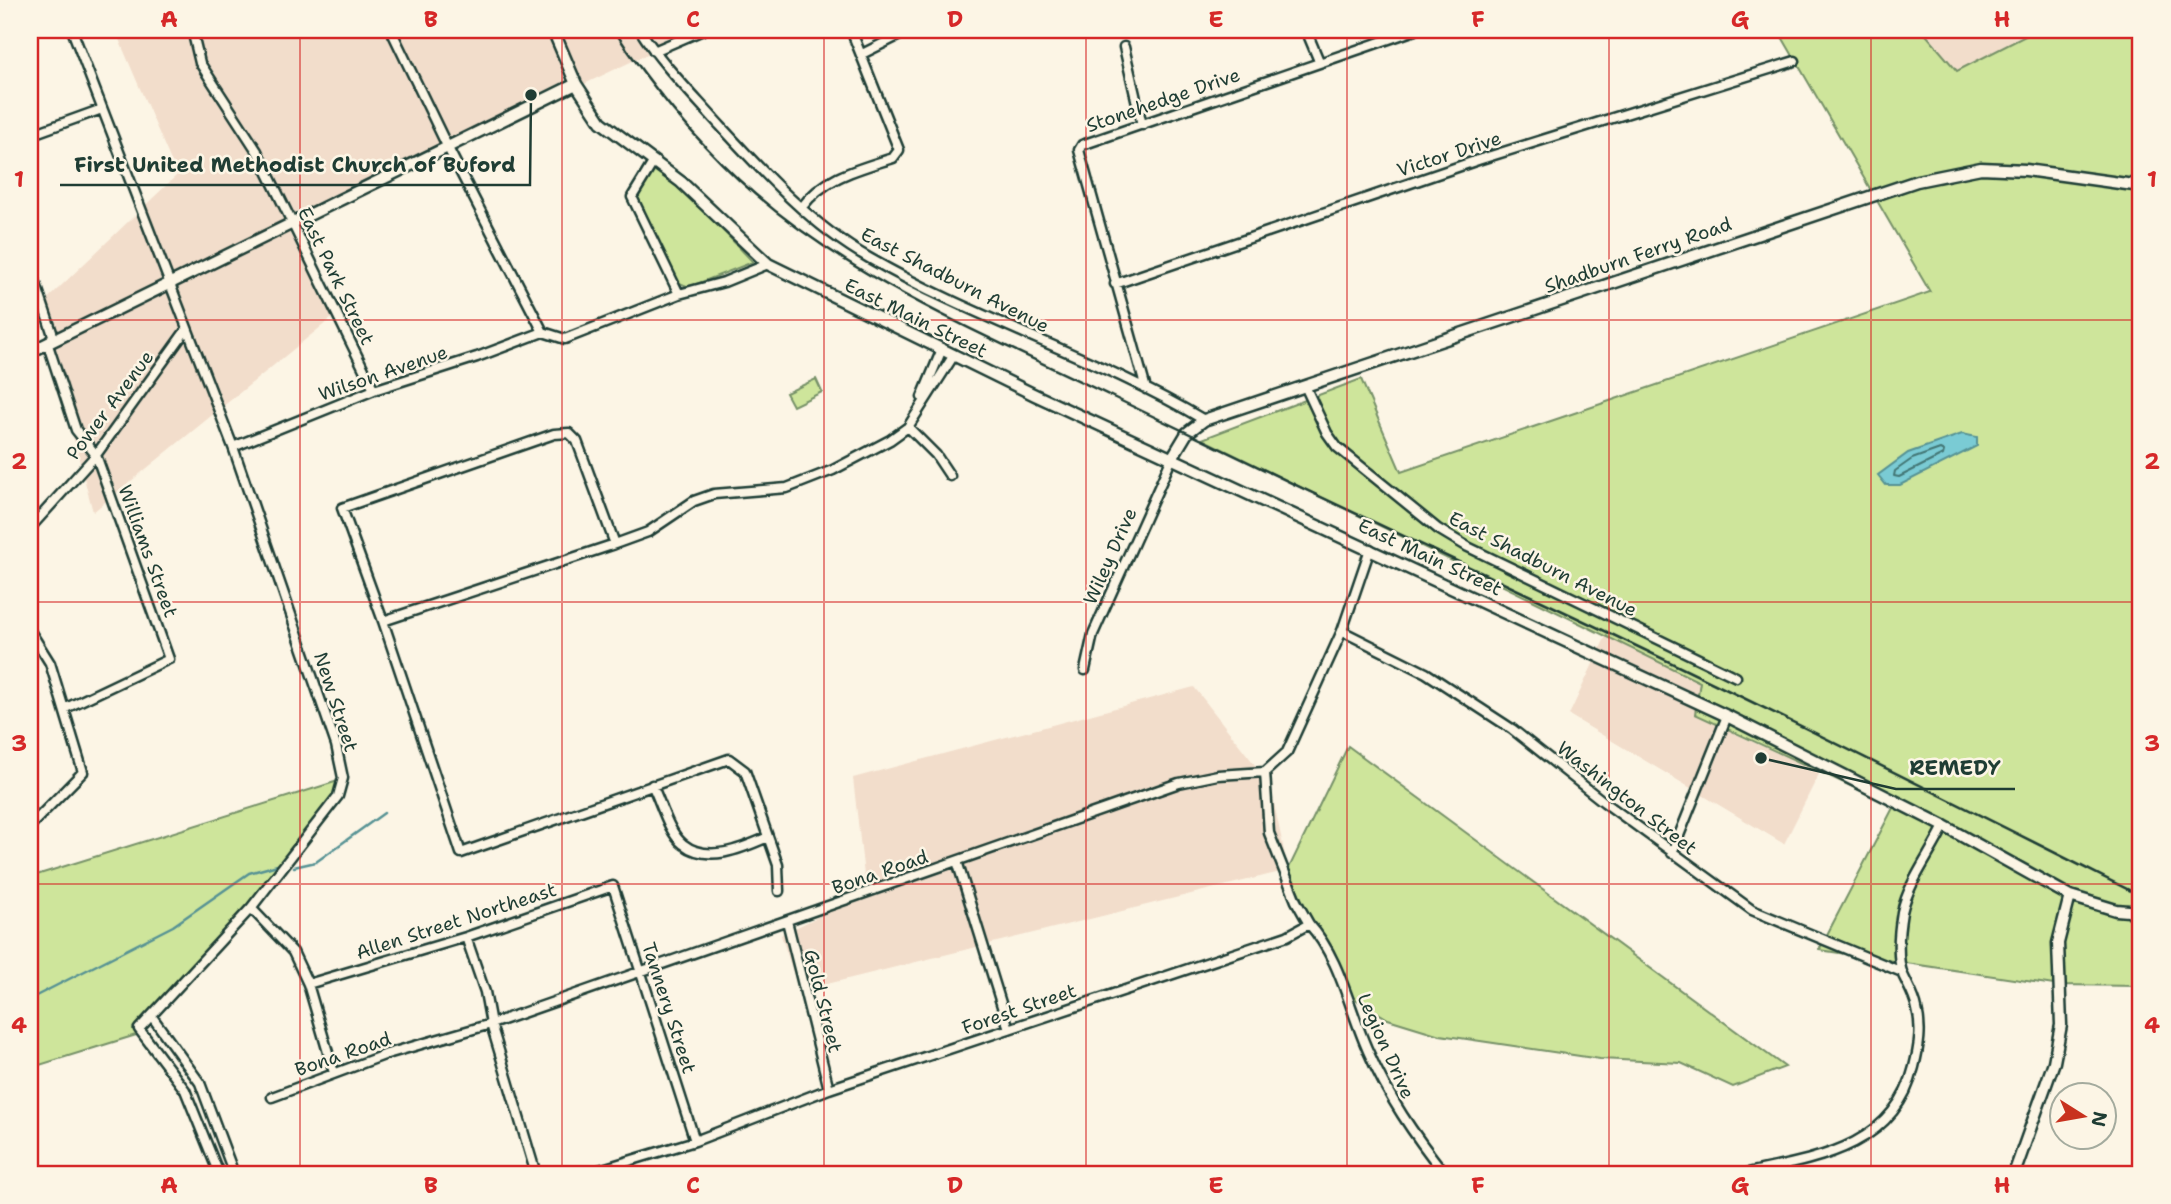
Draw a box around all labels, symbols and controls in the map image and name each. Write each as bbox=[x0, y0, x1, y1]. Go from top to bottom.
text: A bbox=[160, 4, 178, 34]
text: B bbox=[424, 4, 438, 34]
text: C bbox=[686, 4, 700, 34]
text: D bbox=[947, 4, 963, 34]
text: E bbox=[1208, 4, 1224, 34]
text: F bbox=[1471, 4, 1485, 34]
text: G bbox=[1731, 4, 1750, 34]
text: H bbox=[1994, 4, 2010, 34]
street label: Stonehedge Drive bbox=[1083, 62, 1243, 138]
street label: Victor Drive bbox=[1394, 125, 1504, 183]
callout: First United Methodist Church of Buford bbox=[60, 143, 530, 185]
text: First United Methodist Church of Buford bbox=[74, 151, 516, 179]
text: 1 bbox=[14, 164, 24, 194]
text: 1 bbox=[2147, 164, 2157, 194]
street label: East Park Street bbox=[292, 203, 380, 349]
street label: Shadburn Ferry Road bbox=[1541, 211, 1735, 299]
street label: East Shadburn Avenue bbox=[856, 222, 1054, 338]
street label: East Main Street bbox=[840, 273, 992, 363]
street label: Wilson Avenue bbox=[315, 339, 451, 407]
street label: Power Avenue bbox=[61, 345, 159, 465]
text: 2 bbox=[11, 446, 27, 476]
text: 2 bbox=[2144, 446, 2160, 476]
street label: Williams Street bbox=[112, 481, 184, 621]
street label: Wiley Drive bbox=[1078, 504, 1142, 608]
street label: East Shadburn Avenue bbox=[1444, 506, 1642, 622]
street label: East Main Street bbox=[1354, 513, 1506, 601]
street label: New Street bbox=[308, 649, 364, 755]
text: 3 bbox=[11, 728, 27, 758]
text: 3 bbox=[2144, 728, 2160, 758]
street label: Washington Street bbox=[1552, 735, 1702, 861]
callout: REMEDY bbox=[1896, 747, 2015, 789]
text: REMEDY bbox=[1909, 754, 2001, 782]
street label: Bona Road bbox=[829, 844, 931, 900]
street label: Allen Street Northeast bbox=[353, 877, 559, 965]
street label: Tannery Street bbox=[636, 939, 702, 1077]
street label: Gold Street bbox=[798, 947, 848, 1055]
street label: Forest Street bbox=[959, 978, 1079, 1040]
street label: Legion Drive bbox=[1352, 989, 1420, 1103]
text: 4 bbox=[11, 1010, 27, 1040]
text: 4 bbox=[2144, 1010, 2160, 1040]
street label: Bona Road bbox=[292, 1026, 394, 1082]
north arrow bbox=[2048, 1082, 2118, 1152]
text: N bbox=[2085, 1109, 2113, 1129]
text: A bbox=[160, 1170, 178, 1200]
text: B bbox=[424, 1170, 438, 1200]
text: C bbox=[686, 1170, 700, 1200]
text: D bbox=[947, 1170, 963, 1200]
text: E bbox=[1208, 1170, 1224, 1200]
text: F bbox=[1471, 1170, 1485, 1200]
text: G bbox=[1731, 1170, 1750, 1200]
text: H bbox=[1994, 1170, 2010, 1200]

